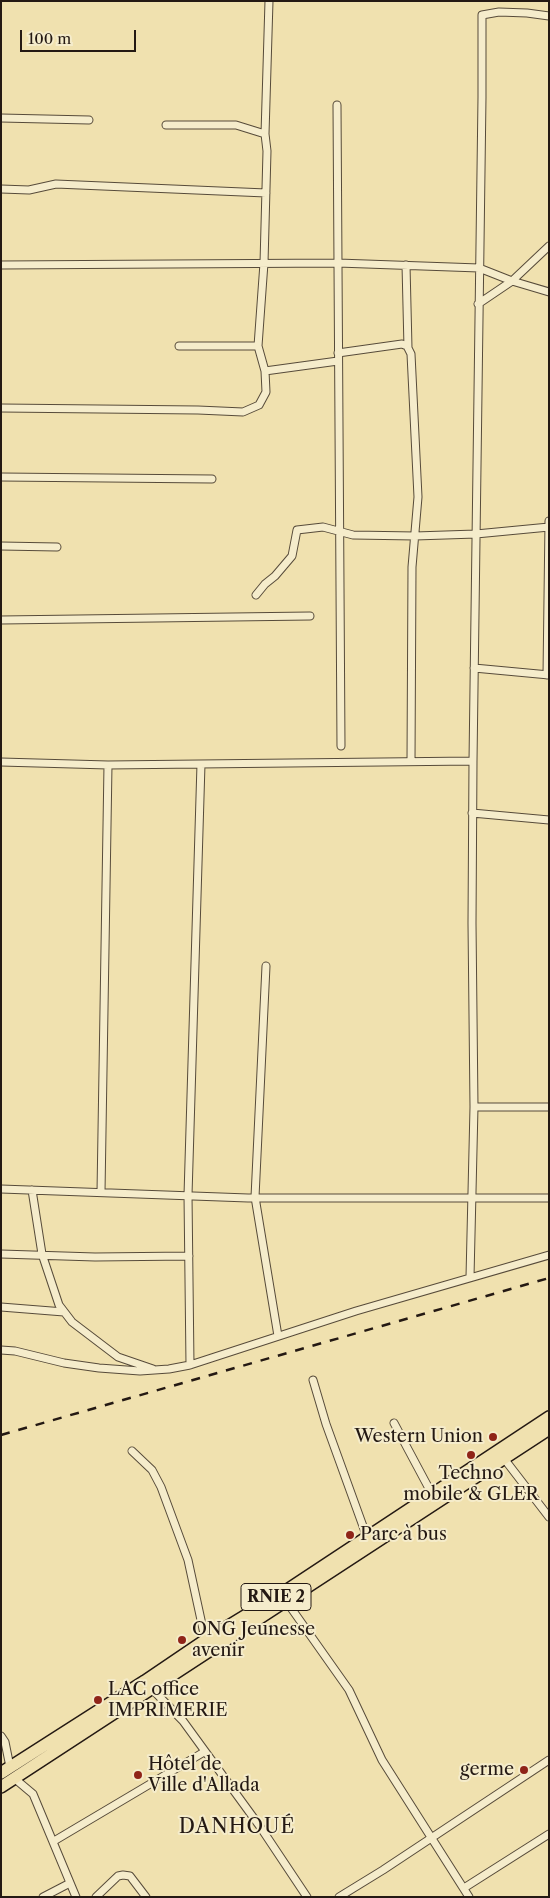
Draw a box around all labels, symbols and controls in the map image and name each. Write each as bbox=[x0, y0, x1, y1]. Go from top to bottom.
scale bar bbox=[22, 20, 139, 52]
text: 100 m bbox=[28, 29, 71, 48]
place label: Western Union bbox=[354, 1426, 483, 1448]
marker: Western Union bbox=[487, 1431, 499, 1443]
marker: Techno mobile & GLER bbox=[465, 1449, 477, 1461]
place label: Techno mobile & GLER bbox=[403, 1463, 539, 1506]
place label: Parc à bus bbox=[360, 1524, 447, 1546]
marker: Parc à bus bbox=[344, 1529, 356, 1541]
road number: RNIE 2 bbox=[241, 1584, 311, 1610]
place label: ONG Jeunesse avenir bbox=[192, 1619, 315, 1662]
marker: ONG Jeunesse avenir bbox=[176, 1634, 188, 1646]
place label: LAC office IMPRIMERIE bbox=[108, 1679, 228, 1722]
marker: LAC office IMPRIMERIE bbox=[92, 1694, 104, 1706]
place label: Hôtel de Ville d'Allada bbox=[148, 1754, 260, 1796]
place label: germe bbox=[460, 1759, 514, 1781]
marker: germe bbox=[518, 1764, 530, 1776]
marker: Hôtel de Ville d'Allada bbox=[132, 1769, 144, 1781]
district label: DANHOUÉ bbox=[178, 1815, 296, 1839]

